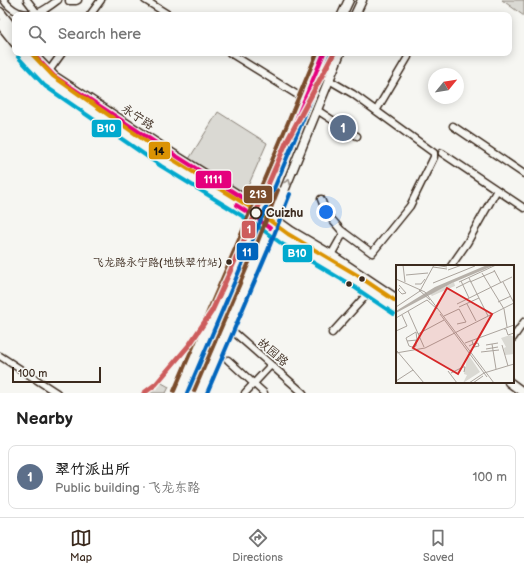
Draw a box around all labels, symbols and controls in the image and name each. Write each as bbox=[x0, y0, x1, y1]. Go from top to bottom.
search box bbox=[12, 12, 512, 56]
icon: search bbox=[26, 23, 48, 45]
text: Search here bbox=[58, 25, 141, 44]
north arrow bbox=[428, 68, 464, 104]
street label: 永宁路 bbox=[119, 101, 157, 134]
pin: 1 bbox=[330, 113, 356, 143]
line badge: B10 bbox=[91, 119, 122, 138]
text: B10 bbox=[96, 122, 116, 135]
line badge: 14 bbox=[148, 141, 171, 160]
text: 14 bbox=[153, 145, 165, 158]
line badge: 1111 bbox=[195, 170, 232, 189]
text: 1111 bbox=[204, 173, 222, 186]
one-way arrow bbox=[283, 179, 291, 186]
line badge: 213 bbox=[243, 185, 273, 204]
text: 213 bbox=[249, 188, 267, 201]
your location bbox=[316, 202, 336, 222]
marker: Cuizhu bbox=[249, 206, 263, 220]
place label: Cuizhu bbox=[266, 206, 304, 221]
line badge: 1 bbox=[241, 220, 256, 239]
text: 1 bbox=[247, 223, 251, 236]
line badge: 11 bbox=[236, 242, 259, 261]
line badge: B10 bbox=[282, 244, 313, 263]
text: 11 bbox=[242, 246, 252, 259]
text: B10 bbox=[287, 247, 307, 260]
place label: 飞龙路永宁路(地铁翠竹站) bbox=[93, 256, 222, 269]
marker: 飞龙路永宁路(地铁翠竹站) bbox=[224, 257, 234, 267]
inset map bbox=[396, 265, 514, 383]
unlabelled marker bbox=[357, 274, 367, 284]
unlabelled marker bbox=[344, 279, 354, 289]
street label: 故园路 bbox=[254, 335, 291, 370]
scale bar bbox=[12, 365, 101, 384]
text: 100 m bbox=[18, 367, 47, 380]
text: Nearby bbox=[16, 409, 73, 429]
text: 翠竹派出所 bbox=[55, 460, 130, 479]
text: 1 bbox=[27, 469, 33, 485]
text: 100 m bbox=[472, 469, 507, 485]
text: Public building · 飞龙东路 bbox=[55, 480, 200, 496]
tab: Map bbox=[70, 527, 92, 564]
tab: Directions bbox=[232, 527, 283, 564]
tab: Saved bbox=[423, 527, 454, 564]

